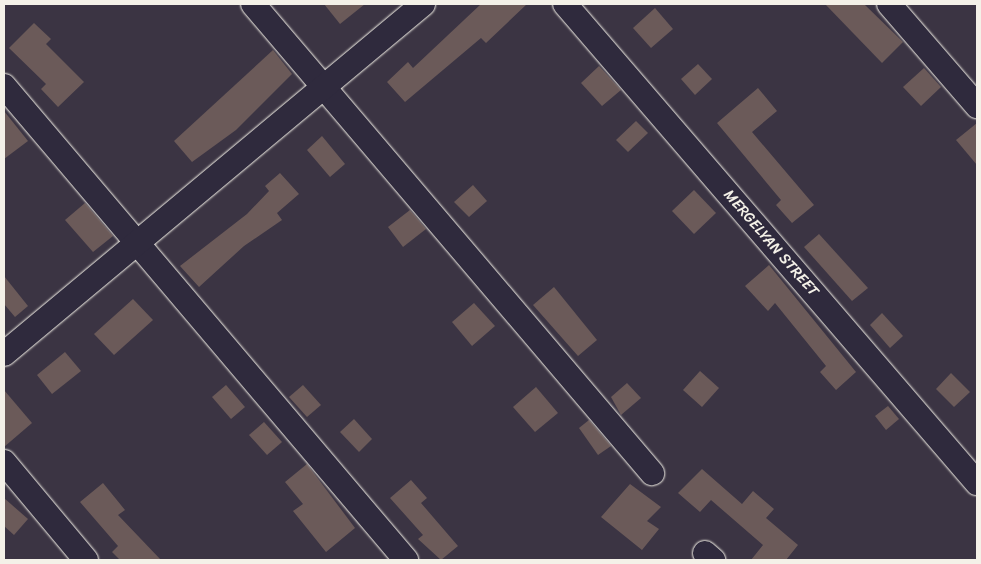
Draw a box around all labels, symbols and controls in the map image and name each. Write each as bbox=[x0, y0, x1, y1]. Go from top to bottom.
street label: MERGELYAN STREET bbox=[720, 186, 822, 300]

